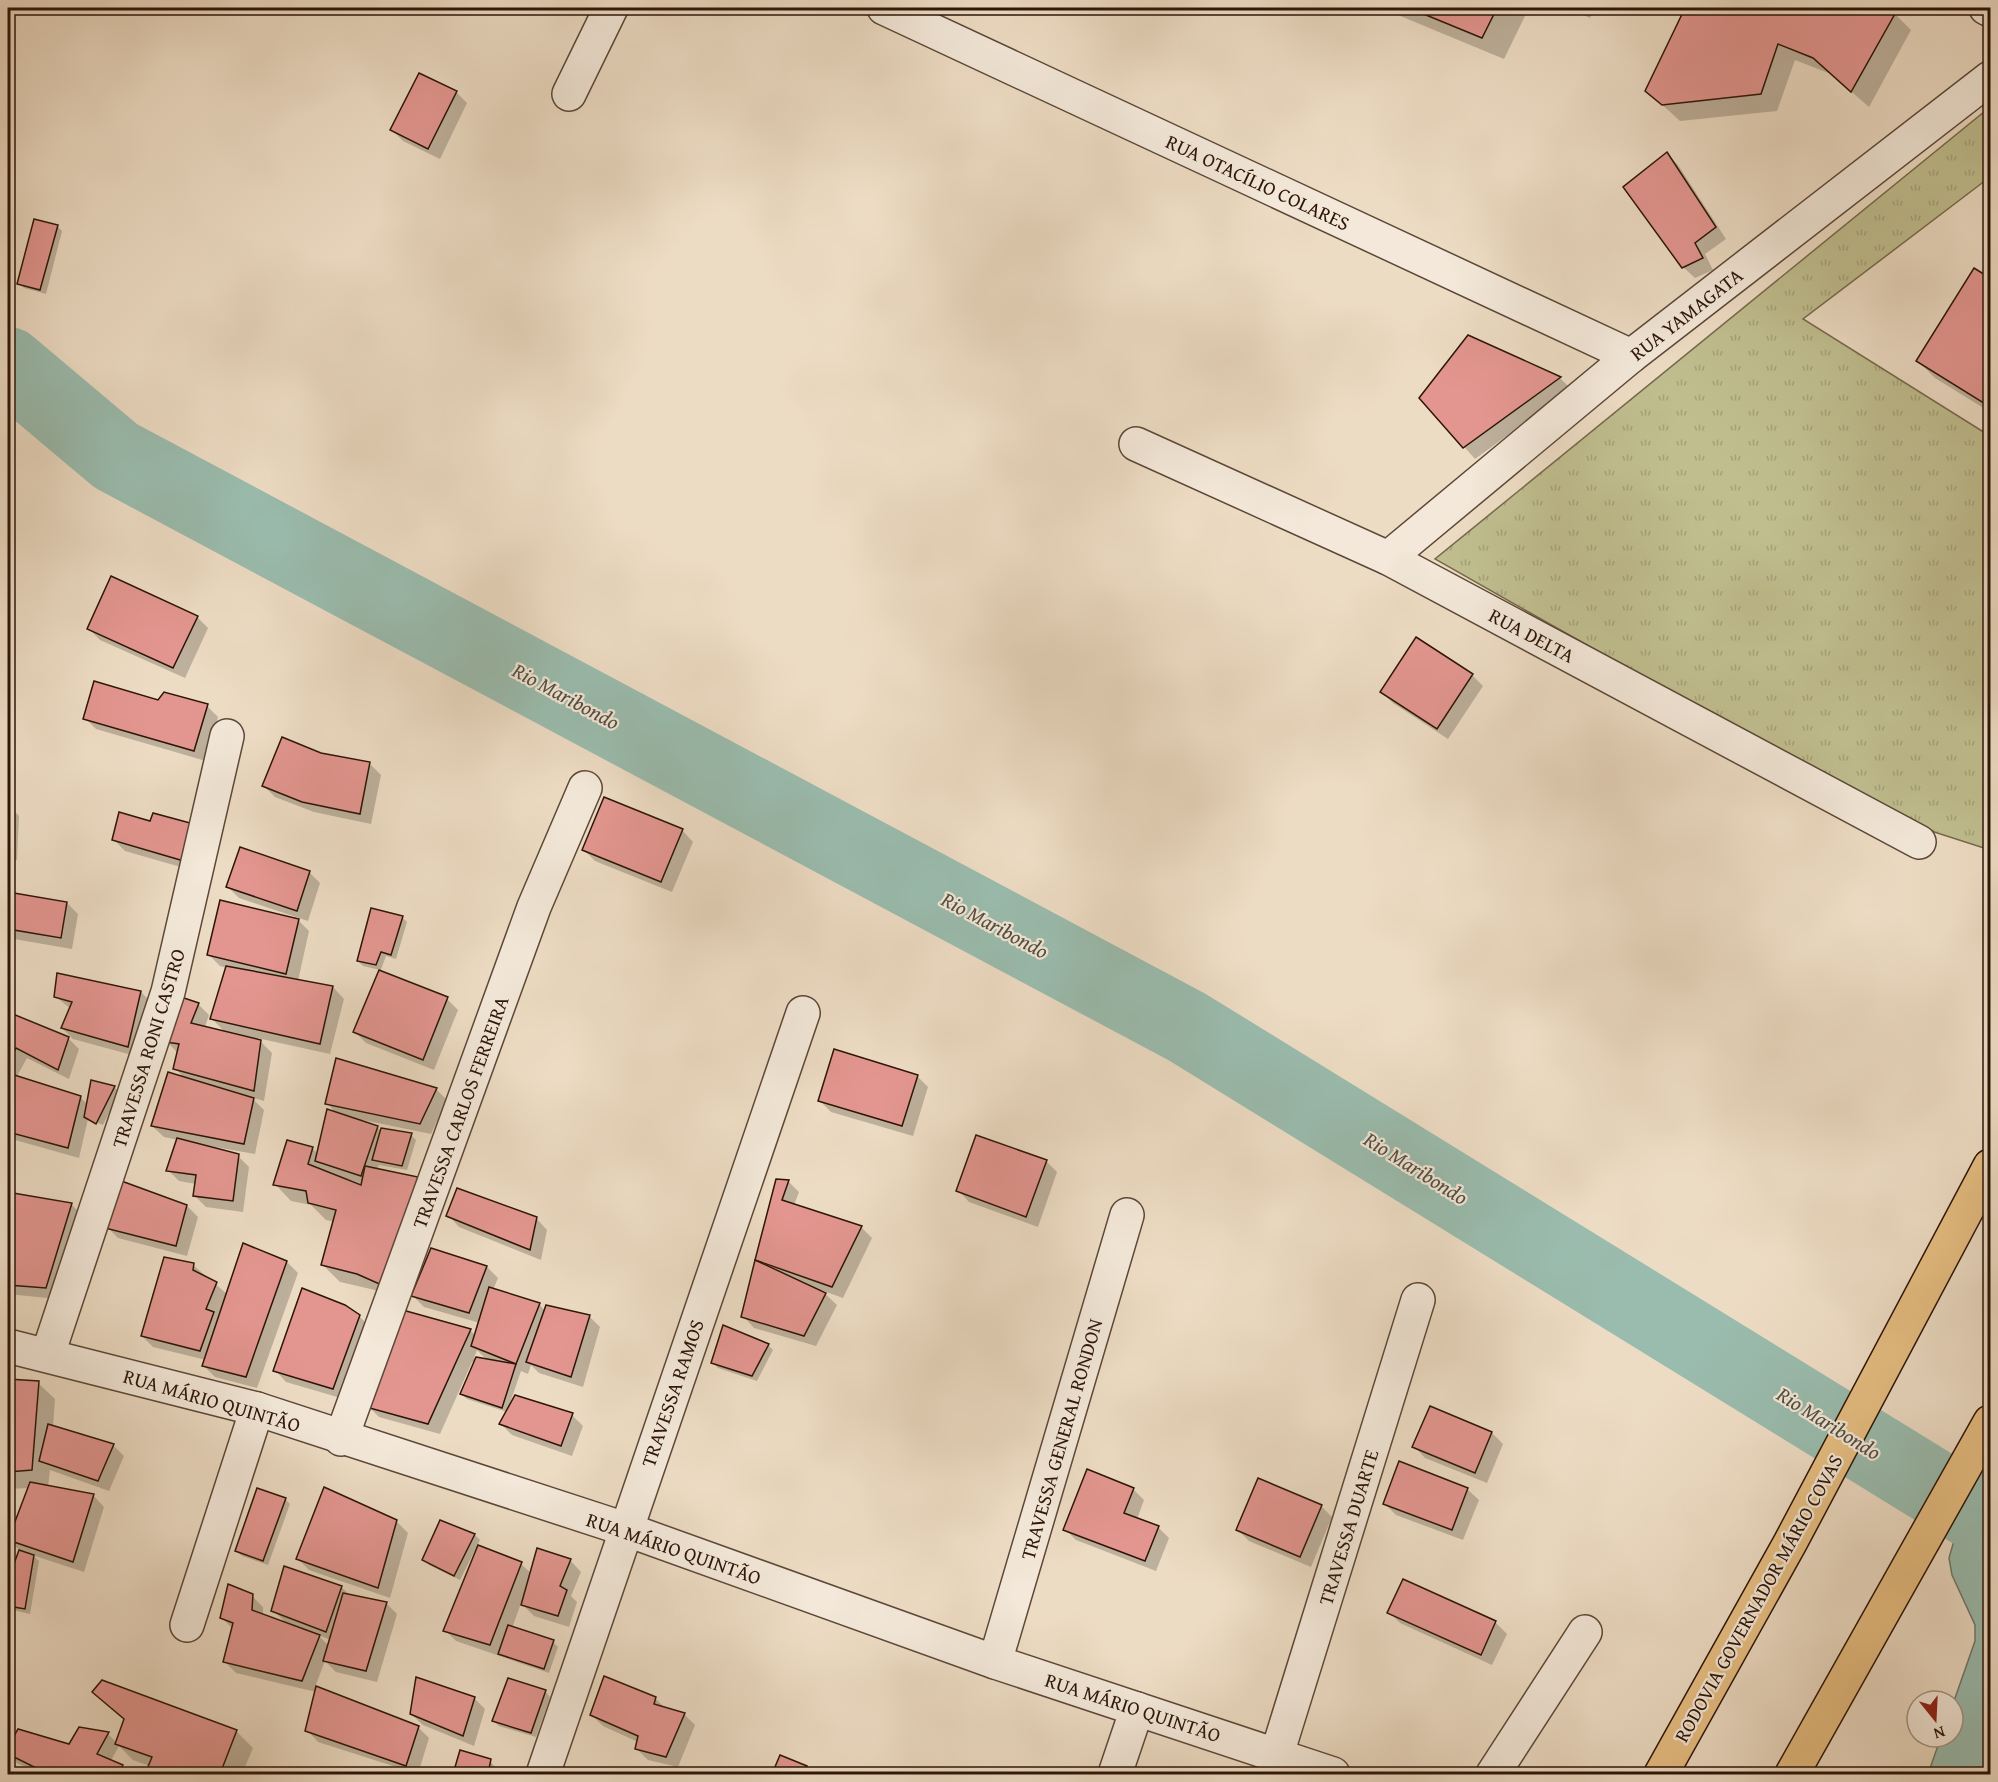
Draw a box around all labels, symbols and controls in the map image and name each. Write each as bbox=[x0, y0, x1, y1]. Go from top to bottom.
street label: RUA OTACÍLIO COLARES bbox=[1161, 127, 1355, 237]
street label: RUA YAMAGATA bbox=[1623, 261, 1749, 367]
street label: RUA DELTA bbox=[1484, 600, 1580, 670]
water label: Rio Maribondo bbox=[506, 654, 625, 737]
water label: Rio Maribondo bbox=[935, 883, 1054, 966]
street label: TRAVESSA RONI CASTRO bbox=[104, 945, 192, 1151]
street label: TRAVESSA CARLOS FERREIRA bbox=[404, 992, 516, 1232]
water label: Rio Maribondo bbox=[1357, 1123, 1474, 1212]
street label: TRAVESSA RAMOS bbox=[633, 1315, 711, 1471]
street label: TRAVESSA GENERAL RONDON bbox=[1013, 1315, 1109, 1563]
street label: RUA MÁRIO QUINTÃO bbox=[120, 1361, 304, 1439]
water label: Rio Maribondo bbox=[1770, 1378, 1887, 1467]
street label: TRAVESSA DUARTE bbox=[1311, 1446, 1385, 1608]
street label: RODOVIA GOVERNADOR MÁRIO COVAS bbox=[1667, 1449, 1849, 1747]
street label: RUA MÁRIO QUINTÃO bbox=[583, 1504, 765, 1592]
street label: RUA MÁRIO QUINTÃO bbox=[1041, 1665, 1225, 1749]
north arrow bbox=[1905, 1689, 1965, 1749]
text: N bbox=[1931, 1720, 1948, 1746]

